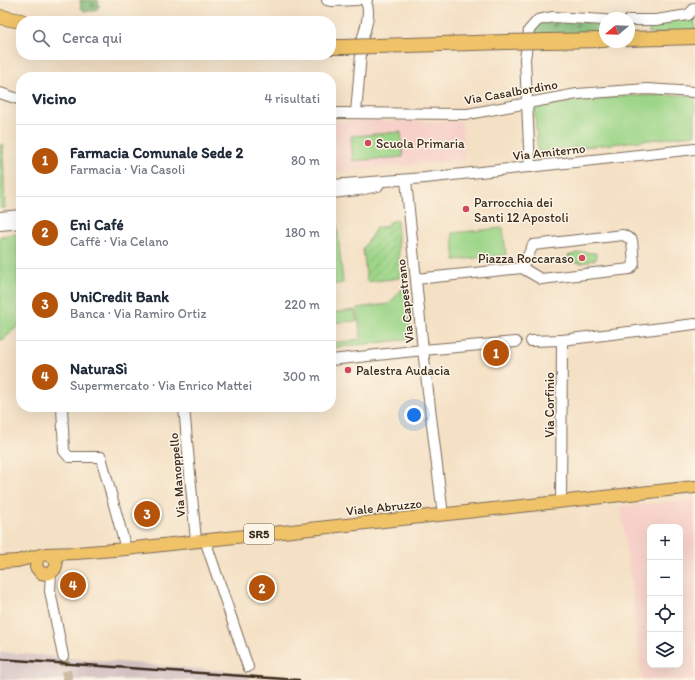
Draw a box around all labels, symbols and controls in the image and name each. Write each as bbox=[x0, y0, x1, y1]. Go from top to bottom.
north arrow bbox=[599, 12, 635, 48]
search box bbox=[16, 16, 336, 60]
icon: search bbox=[30, 27, 52, 49]
text: Cerca qui bbox=[62, 29, 122, 47]
street label: Via Casalbordino bbox=[463, 76, 559, 108]
text: Vicino bbox=[32, 88, 76, 108]
text: 4 risultati bbox=[264, 91, 320, 106]
place label: Scuola Primaria bbox=[376, 136, 465, 151]
marker: Scuola Primaria bbox=[363, 138, 373, 148]
street label: Via Amiterno bbox=[512, 141, 586, 163]
text: Farmacia Comunale Sede 2 bbox=[70, 144, 244, 162]
text: 1 bbox=[42, 153, 48, 168]
text: 80 m bbox=[291, 153, 320, 168]
text: Farmacia · Via Casoli bbox=[70, 162, 185, 177]
place label: Parrocchia dei Santi 12 Apostoli bbox=[474, 195, 568, 225]
marker: Parrocchia dei Santi 12 Apostoli bbox=[461, 204, 471, 214]
text: Eni Café bbox=[70, 216, 124, 234]
text: 2 bbox=[42, 225, 48, 240]
text: 180 m bbox=[285, 225, 320, 240]
text: Caffè · Via Celano bbox=[70, 234, 169, 249]
place label: Piazza Roccaraso bbox=[478, 251, 574, 266]
marker: Piazza Roccaraso bbox=[577, 253, 587, 263]
street label: Via Capestrano bbox=[393, 258, 417, 344]
text: UniCredit Bank bbox=[70, 288, 169, 306]
text: 3 bbox=[41, 297, 49, 312]
text: 220 m bbox=[284, 297, 320, 312]
text: Banca · Via Ramiro Ortiz bbox=[70, 306, 206, 321]
pin: 1 bbox=[483, 338, 509, 368]
text: NaturaSì bbox=[70, 360, 127, 378]
place label: Palestra Audacia bbox=[356, 363, 450, 378]
marker: Palestra Audacia bbox=[343, 365, 353, 375]
text: 4 bbox=[41, 369, 49, 384]
text: 300 m bbox=[283, 369, 320, 384]
street label: Via Corfinio bbox=[542, 372, 557, 438]
text: Supermercato · Via Enrico Mattei bbox=[70, 378, 252, 393]
your location bbox=[404, 405, 424, 425]
street label: Via Manoppello bbox=[166, 432, 188, 518]
street label: Viale Abruzzo bbox=[345, 496, 423, 518]
pin: 3 bbox=[134, 499, 160, 529]
road number: SR5 bbox=[244, 524, 274, 544]
map controls bbox=[647, 524, 683, 668]
button: + bbox=[647, 524, 683, 560]
button: − bbox=[647, 560, 683, 596]
pin: 4 bbox=[60, 570, 86, 600]
pin: 2 bbox=[249, 573, 275, 603]
button: locate bbox=[647, 596, 683, 632]
button: layers bbox=[647, 632, 683, 668]

